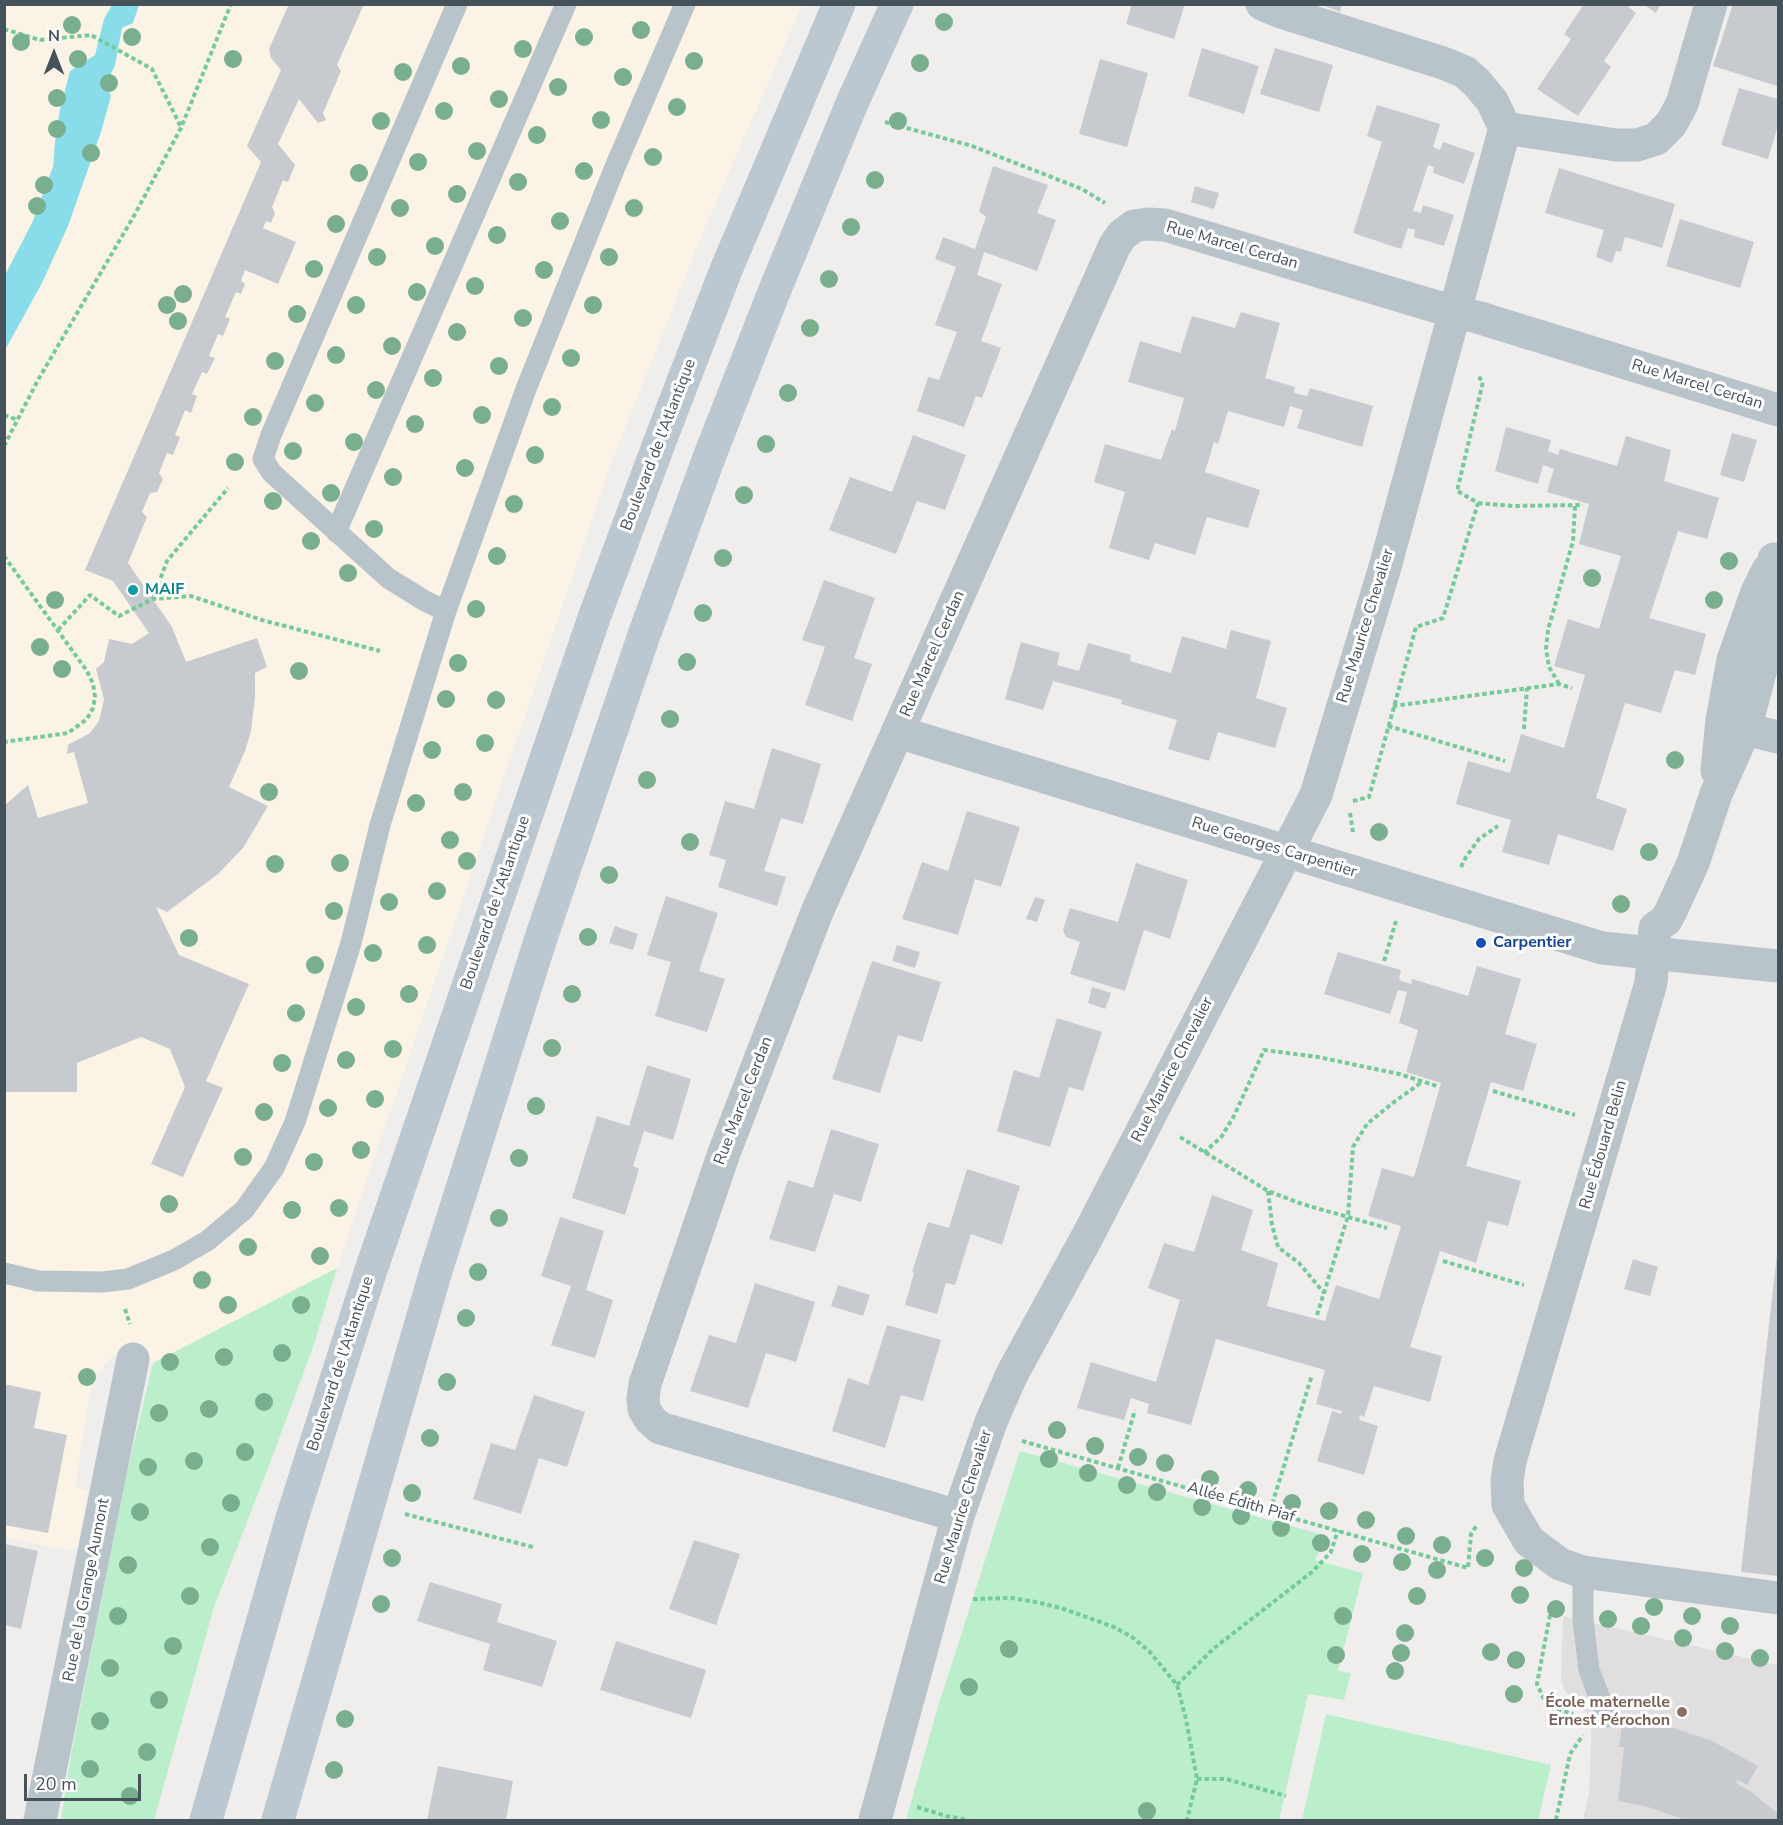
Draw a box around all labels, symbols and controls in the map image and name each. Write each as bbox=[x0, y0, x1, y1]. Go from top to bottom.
north arrow bbox=[24, 24, 84, 84]
text: N bbox=[48, 25, 60, 47]
street label: Rue Marcel Cerdan bbox=[1164, 218, 1300, 274]
street label: Boulevard de l'Atlantique bbox=[617, 356, 701, 534]
street label: Rue Marcel Cerdan bbox=[1629, 356, 1765, 414]
street label: Rue Maurice Chevalier bbox=[1333, 547, 1399, 705]
place label: MAIF bbox=[145, 580, 184, 600]
marker: MAIF bbox=[126, 583, 140, 597]
street label: Rue Marcel Cerdan bbox=[897, 588, 969, 720]
street label: Boulevard de l'Atlantique bbox=[457, 814, 535, 992]
street label: Rue Georges Carpentier bbox=[1189, 814, 1359, 882]
place label: Carpentier bbox=[1493, 933, 1571, 953]
marker: Carpentier bbox=[1474, 936, 1488, 950]
street label: Rue Maurice Chevalier bbox=[1128, 994, 1218, 1146]
street label: Rue Marcel Cerdan bbox=[711, 1034, 777, 1168]
street label: Rue Édouard Belin bbox=[1576, 1078, 1632, 1212]
street label: Boulevard de l'Atlantique bbox=[304, 1274, 378, 1454]
street label: Rue Maurice Chevalier bbox=[931, 1428, 997, 1586]
street label: Allée Édith Piaf bbox=[1185, 1478, 1297, 1528]
street label: Rue de la Grange Aumont bbox=[60, 1497, 114, 1683]
place label: École maternelle Ernest Pérochon bbox=[1545, 1693, 1670, 1731]
marker: École maternelle Ernest Pérochon bbox=[1675, 1705, 1689, 1719]
scale bar bbox=[27, 1762, 144, 1800]
text: 20 m bbox=[35, 1772, 77, 1796]

